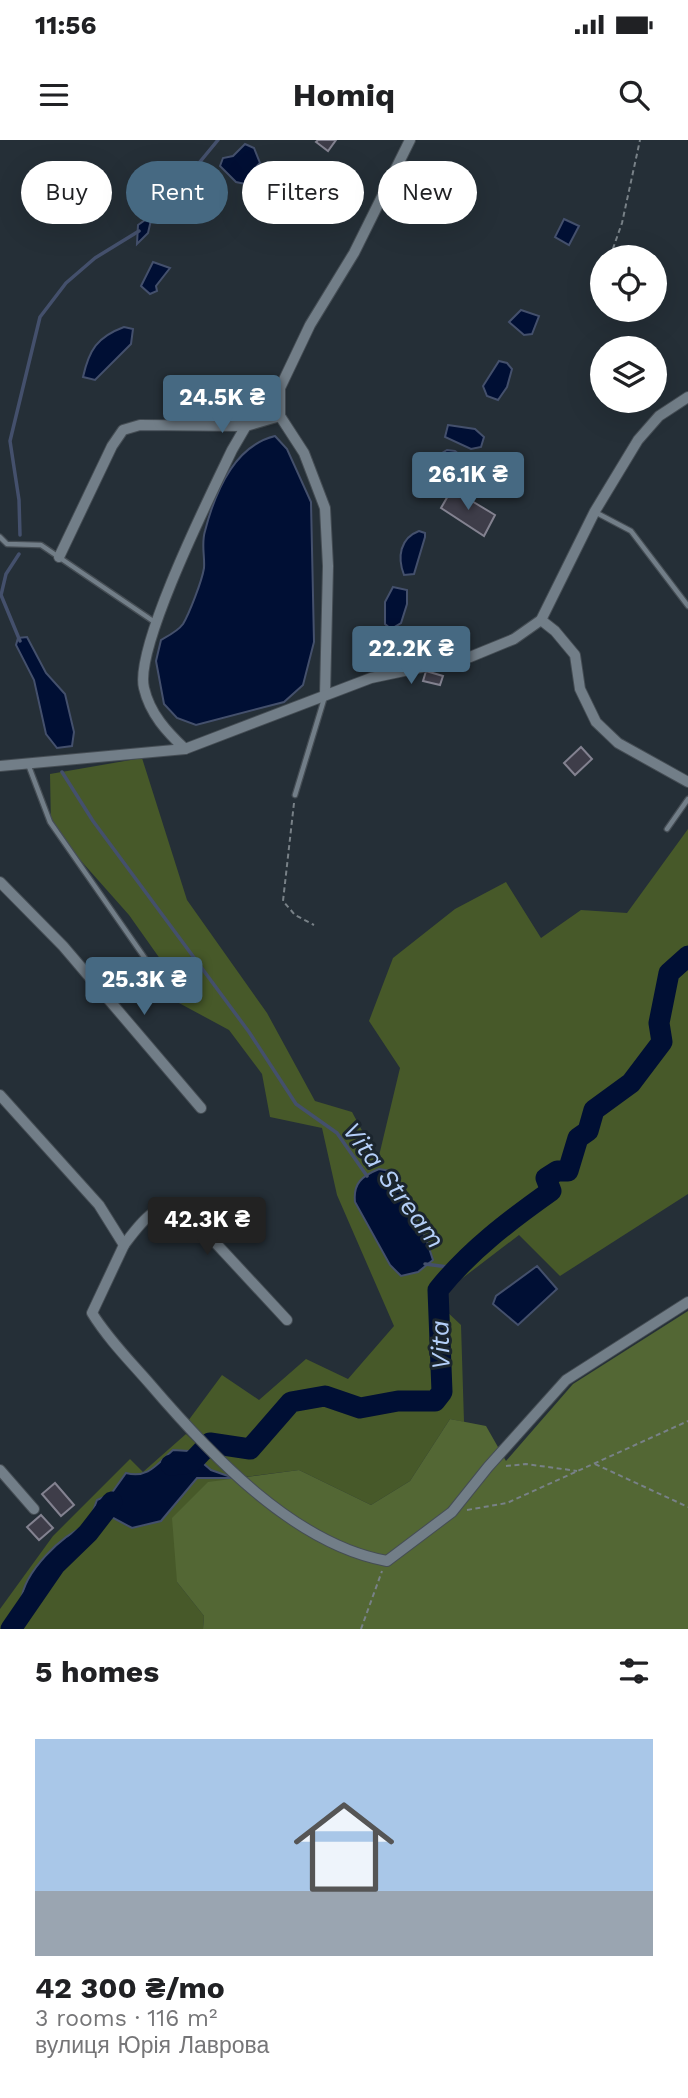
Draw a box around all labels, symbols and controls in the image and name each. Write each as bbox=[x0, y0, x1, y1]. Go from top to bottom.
text: 11:56 bbox=[35, 10, 96, 40]
icon: menu bbox=[35, 76, 73, 114]
text: Homiq bbox=[293, 76, 395, 114]
icon: search bbox=[615, 76, 653, 114]
chip: Buy bbox=[21, 161, 112, 224]
chip: Rent bbox=[126, 161, 228, 224]
chip: Filters bbox=[242, 161, 364, 224]
chip: New bbox=[378, 161, 477, 224]
map controls bbox=[590, 245, 667, 413]
button: locate bbox=[590, 245, 667, 322]
button: layers bbox=[590, 336, 667, 413]
pin: 24.5K ₴ bbox=[157, 376, 287, 435]
text: 24.5K ₴ bbox=[179, 384, 265, 411]
pin: 26.1K ₴ bbox=[403, 452, 533, 512]
text: 26.1K ₴ bbox=[428, 461, 508, 488]
pin: 22.2K ₴ bbox=[346, 626, 476, 686]
text: 22.2K ₴ bbox=[368, 635, 454, 662]
pin: 25.3K ₴ bbox=[79, 958, 209, 1017]
text: 25.3K ₴ bbox=[101, 966, 187, 993]
water label: Vita Stream bbox=[337, 1116, 451, 1254]
pin: 42.3K ₴ bbox=[142, 1198, 272, 1257]
text: 42.3K ₴ bbox=[164, 1206, 250, 1233]
water label: Vita bbox=[424, 1320, 456, 1370]
icon: filters bbox=[615, 1652, 653, 1690]
text: 5 homes bbox=[35, 1654, 159, 1689]
icon: home bbox=[281, 1784, 407, 1910]
text: 42 300 ₴/mo bbox=[35, 1970, 225, 2005]
text: 3 rooms · 116 m² bbox=[35, 2005, 217, 2032]
text: вулиця Юрія Лаврова bbox=[35, 2032, 269, 2059]

